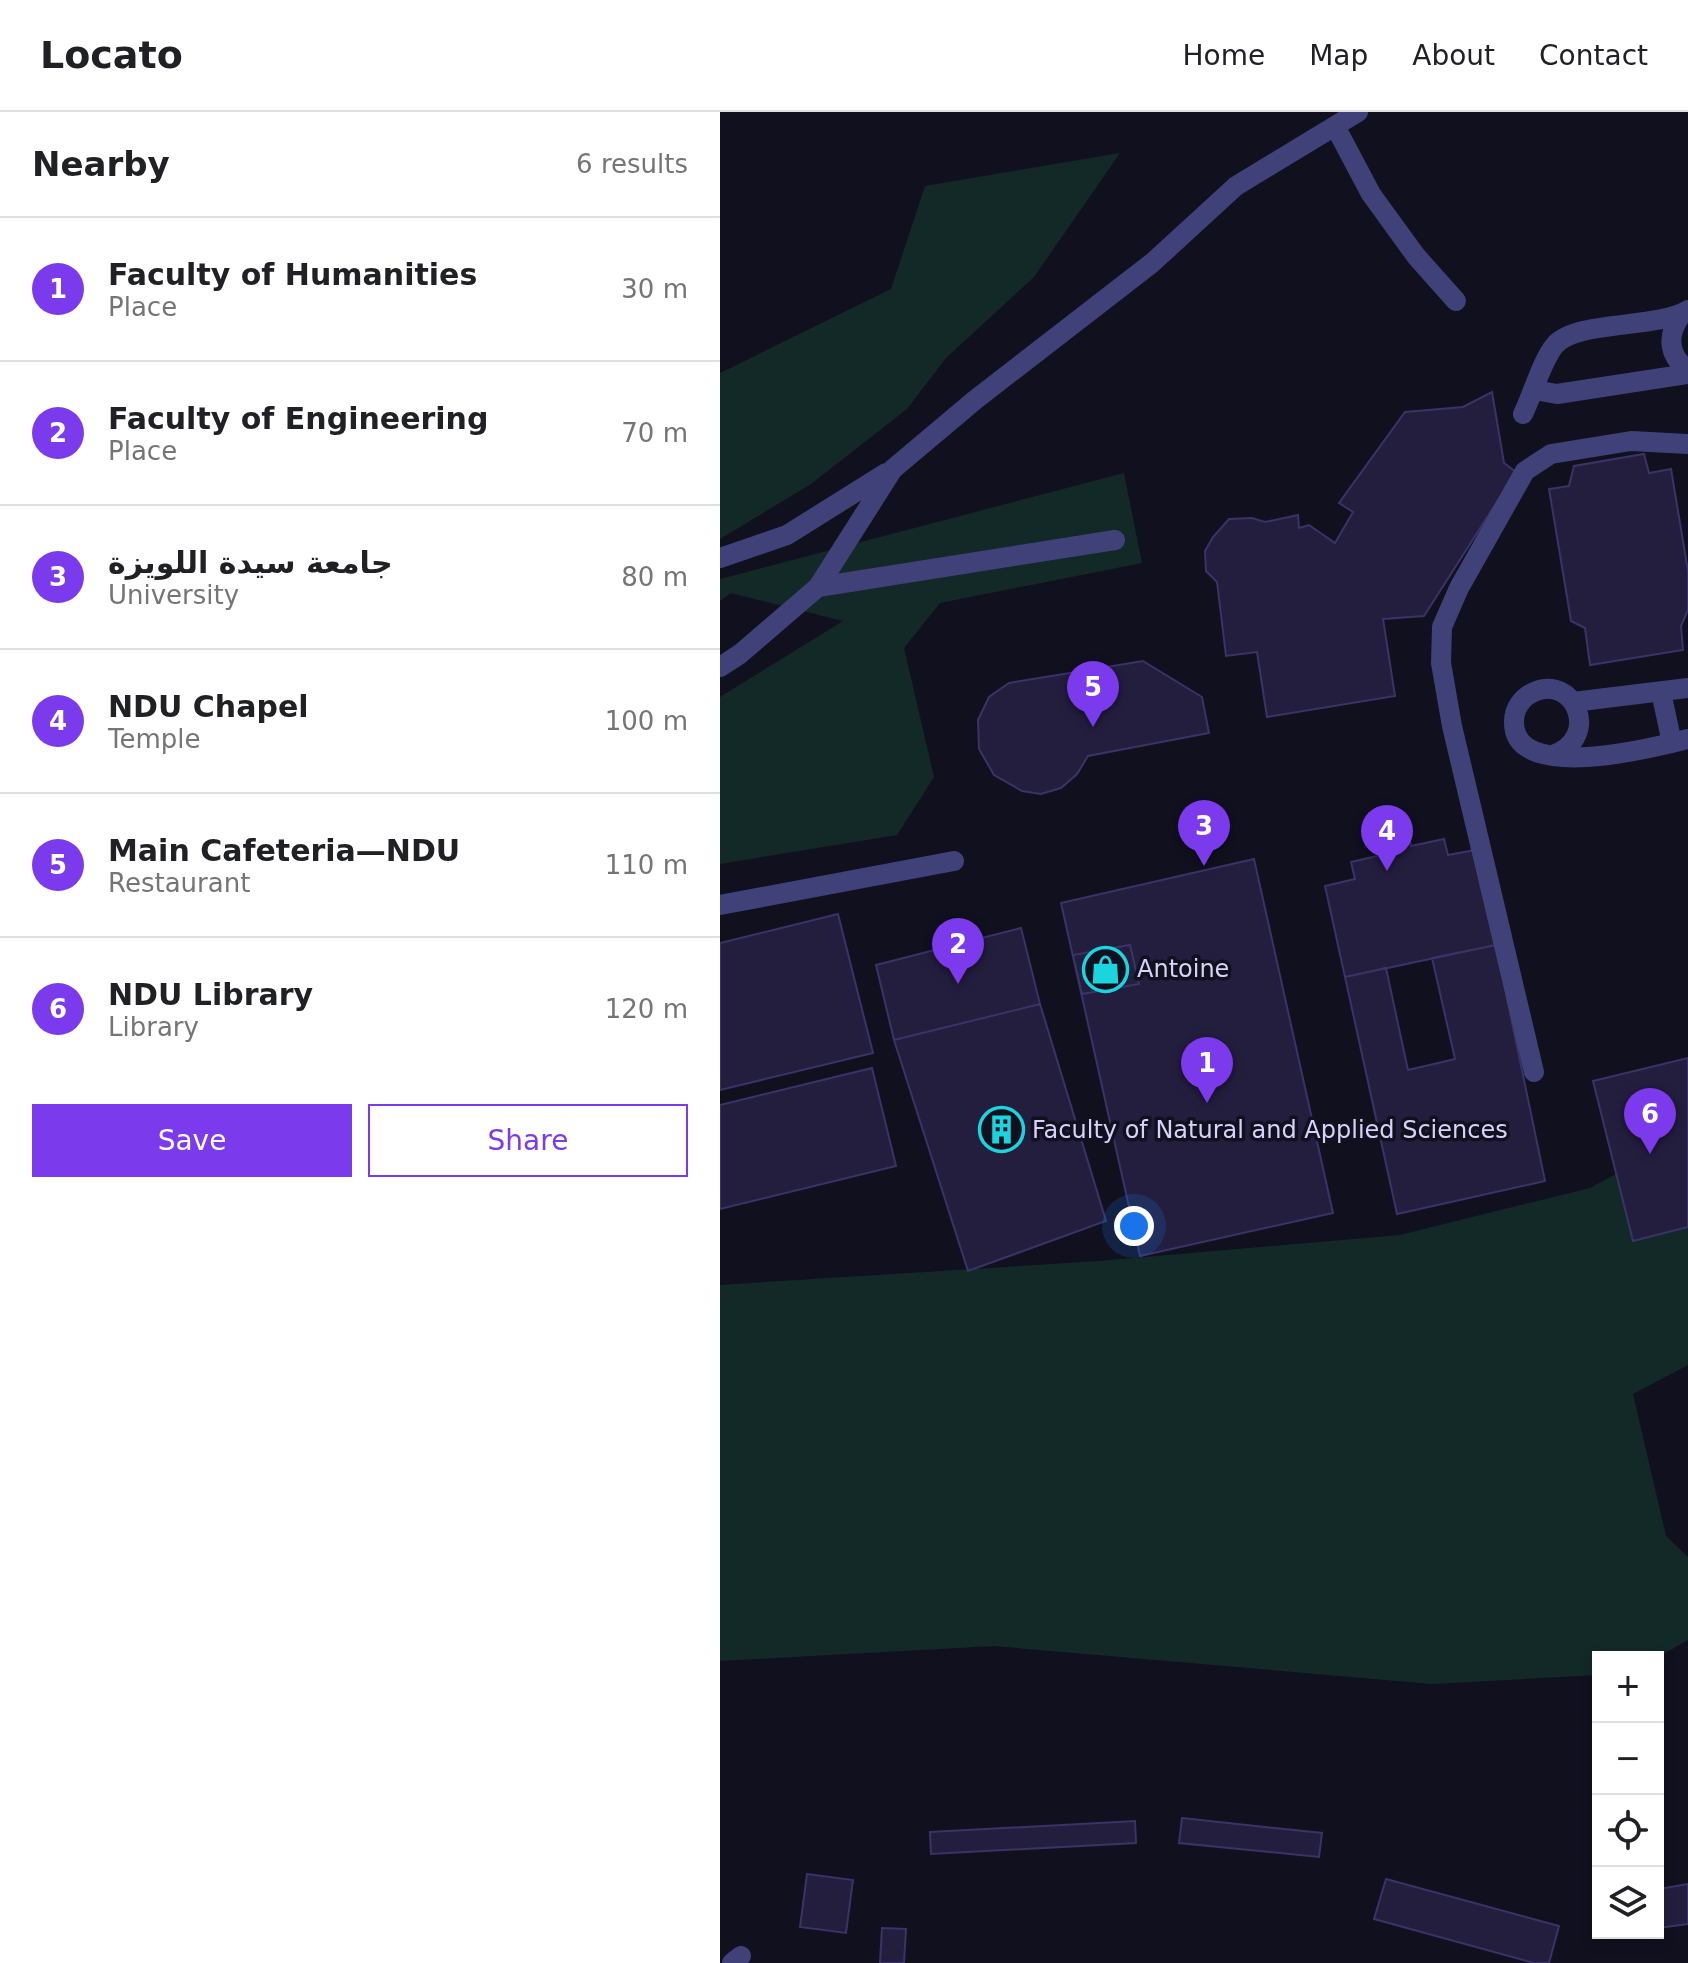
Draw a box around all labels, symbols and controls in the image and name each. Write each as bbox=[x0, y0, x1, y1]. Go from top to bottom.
text: Locato bbox=[40, 33, 183, 77]
text: Home bbox=[1182, 39, 1265, 72]
text: Map bbox=[1309, 39, 1368, 72]
text: About bbox=[1412, 39, 1495, 72]
text: Contact bbox=[1539, 39, 1648, 72]
text: Nearby bbox=[32, 144, 170, 184]
text: 6 results bbox=[576, 149, 688, 179]
text: Faculty of Humanities bbox=[108, 257, 477, 292]
text: 1 bbox=[49, 274, 67, 304]
text: 30 m bbox=[621, 274, 688, 304]
text: Place bbox=[108, 292, 177, 322]
text: Faculty of Engineering bbox=[108, 401, 488, 436]
text: 2 bbox=[49, 418, 67, 448]
text: 70 m bbox=[621, 418, 688, 448]
text: Place bbox=[108, 436, 177, 466]
text: جامعة سيدة اللويزة bbox=[108, 545, 393, 580]
text: 3 bbox=[49, 562, 67, 592]
text: 80 m bbox=[621, 562, 688, 592]
text: University bbox=[108, 580, 239, 610]
pin: 5 bbox=[1067, 661, 1119, 727]
text: NDU Chapel bbox=[108, 689, 309, 724]
text: 4 bbox=[49, 706, 67, 736]
text: 100 m bbox=[605, 706, 688, 736]
text: Temple bbox=[108, 724, 201, 754]
pin: 3 bbox=[1178, 800, 1230, 866]
pin: 4 bbox=[1361, 805, 1413, 871]
text: Main Cafeteria—NDU bbox=[108, 833, 460, 868]
text: 5 bbox=[49, 850, 67, 880]
text: 110 m bbox=[605, 850, 688, 880]
text: Restaurant bbox=[108, 868, 250, 898]
pin: 2 bbox=[932, 918, 984, 984]
shop icon: Antoine bbox=[1082, 945, 1130, 993]
place label: Antoine bbox=[1137, 955, 1229, 983]
text: NDU Library bbox=[108, 977, 313, 1012]
text: 6 bbox=[49, 994, 67, 1024]
text: 120 m bbox=[605, 994, 688, 1024]
text: Library bbox=[108, 1012, 199, 1042]
pin: 1 bbox=[1181, 1037, 1233, 1103]
pin: 6 bbox=[1624, 1088, 1676, 1154]
button: Save bbox=[32, 1104, 352, 1177]
button: Share bbox=[368, 1104, 688, 1177]
building icon: Faculty of Natural and Applied Sciences bbox=[977, 1106, 1025, 1154]
place label: Faculty of Natural and Applied Sciences bbox=[1032, 1116, 1508, 1144]
your location bbox=[1114, 1206, 1154, 1246]
map controls bbox=[1592, 1651, 1664, 1939]
button: + bbox=[1592, 1651, 1664, 1723]
button: − bbox=[1592, 1723, 1664, 1795]
button: locate bbox=[1592, 1795, 1664, 1867]
button: layers bbox=[1592, 1867, 1664, 1939]

